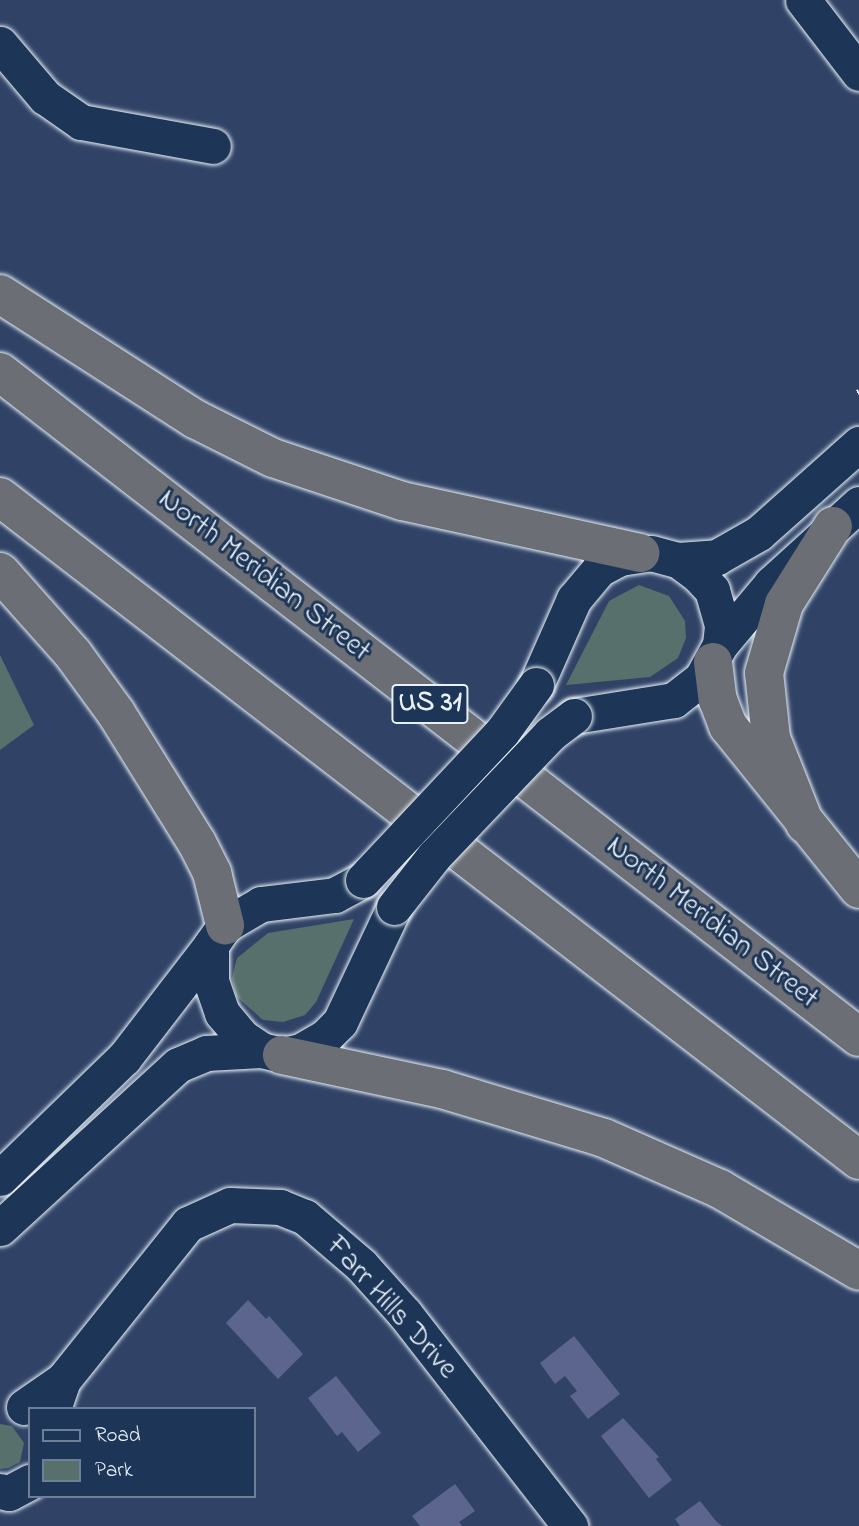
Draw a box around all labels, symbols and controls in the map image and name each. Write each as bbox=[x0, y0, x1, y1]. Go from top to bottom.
street label: North Meridian Street bbox=[151, 482, 377, 670]
road number: US 31 bbox=[390, 680, 470, 728]
street label: North Meridian Street bbox=[599, 829, 825, 1017]
street label: Farr Hills Drive bbox=[317, 1229, 465, 1387]
legend bbox=[28, 1407, 256, 1498]
text: Road bbox=[95, 1421, 141, 1451]
text: Park bbox=[95, 1456, 133, 1486]

